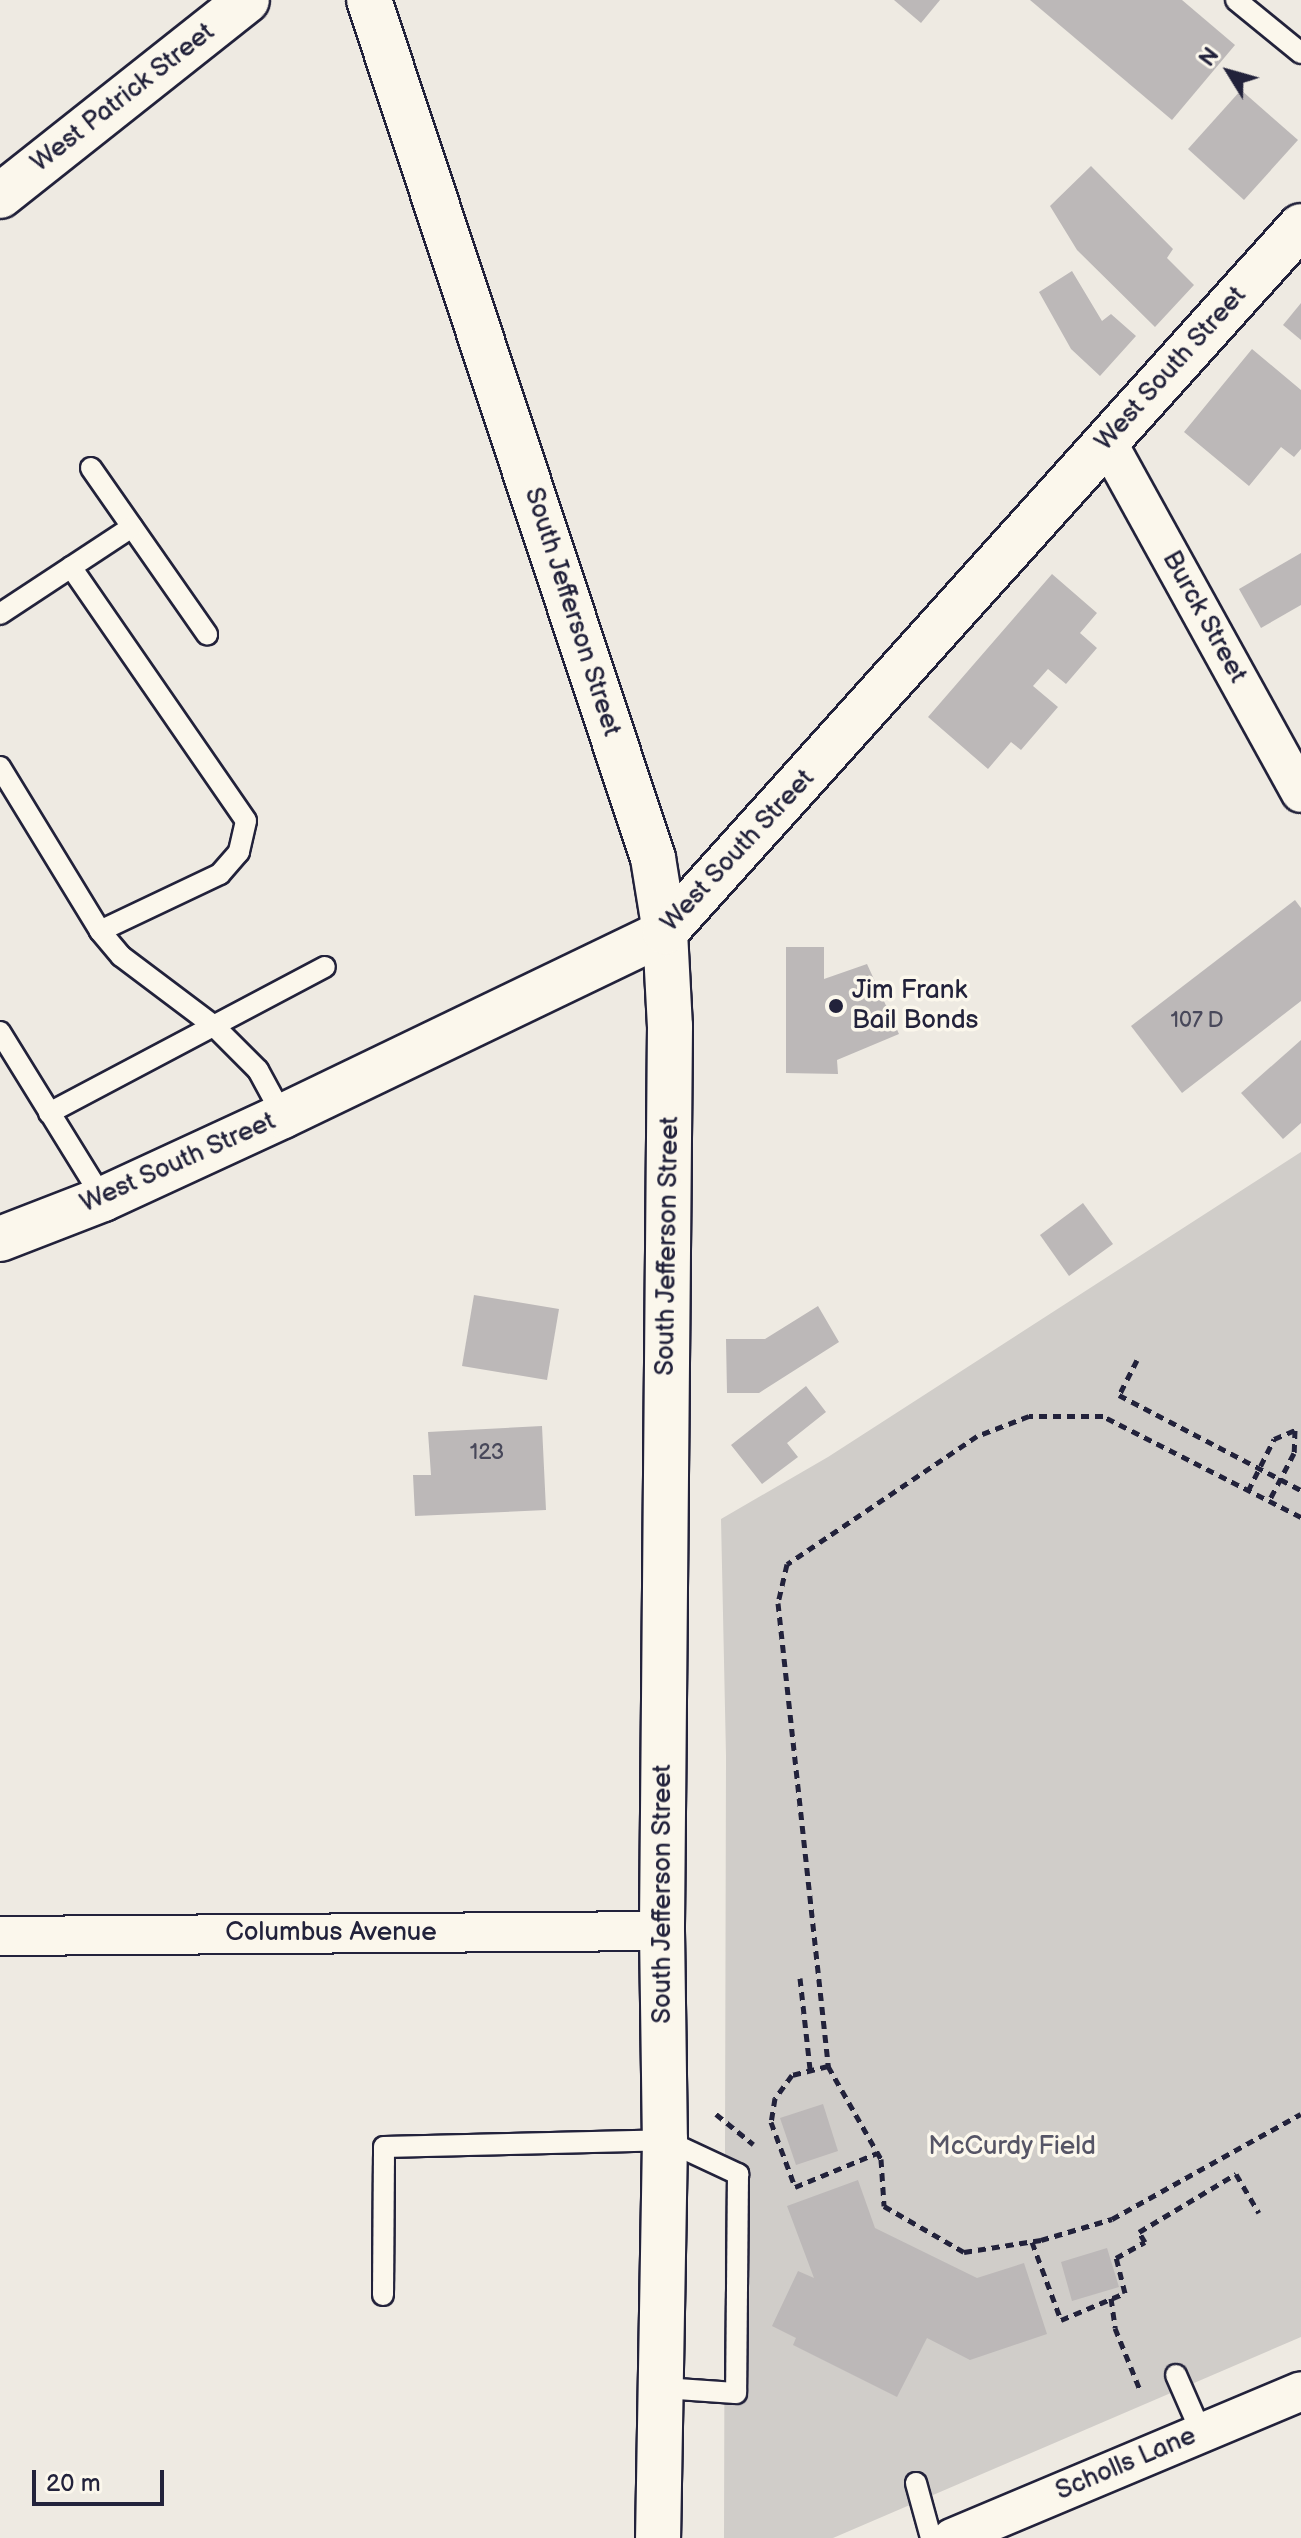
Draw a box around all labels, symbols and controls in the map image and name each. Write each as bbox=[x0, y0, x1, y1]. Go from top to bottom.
street label: West Patrick Street bbox=[25, 17, 221, 179]
north arrow bbox=[1189, 32, 1269, 112]
text: N bbox=[1194, 43, 1225, 72]
street label: West South Street bbox=[1089, 280, 1253, 458]
street label: South Jefferson Street bbox=[517, 483, 627, 741]
street label: Burck Street bbox=[1155, 546, 1253, 688]
street label: West South Street bbox=[655, 763, 821, 939]
place label: Jim Frank Bail Bonds bbox=[852, 975, 978, 1036]
marker: Jim Frank Bail Bonds bbox=[827, 997, 845, 1015]
house number: 107 D bbox=[1170, 1008, 1224, 1034]
street label: West South Street bbox=[75, 1106, 281, 1220]
street label: South Jefferson Street bbox=[650, 1115, 686, 1377]
house number: 123 bbox=[470, 1440, 504, 1466]
street label: South Jefferson Street bbox=[647, 1763, 679, 2025]
street label: Columbus Avenue bbox=[225, 1917, 437, 1949]
park label: McCurdy Field bbox=[927, 2131, 1097, 2163]
street label: Scholls Lane bbox=[1051, 2420, 1201, 2508]
scale bar bbox=[36, 2454, 168, 2504]
text: 20 m bbox=[46, 2469, 101, 2498]

